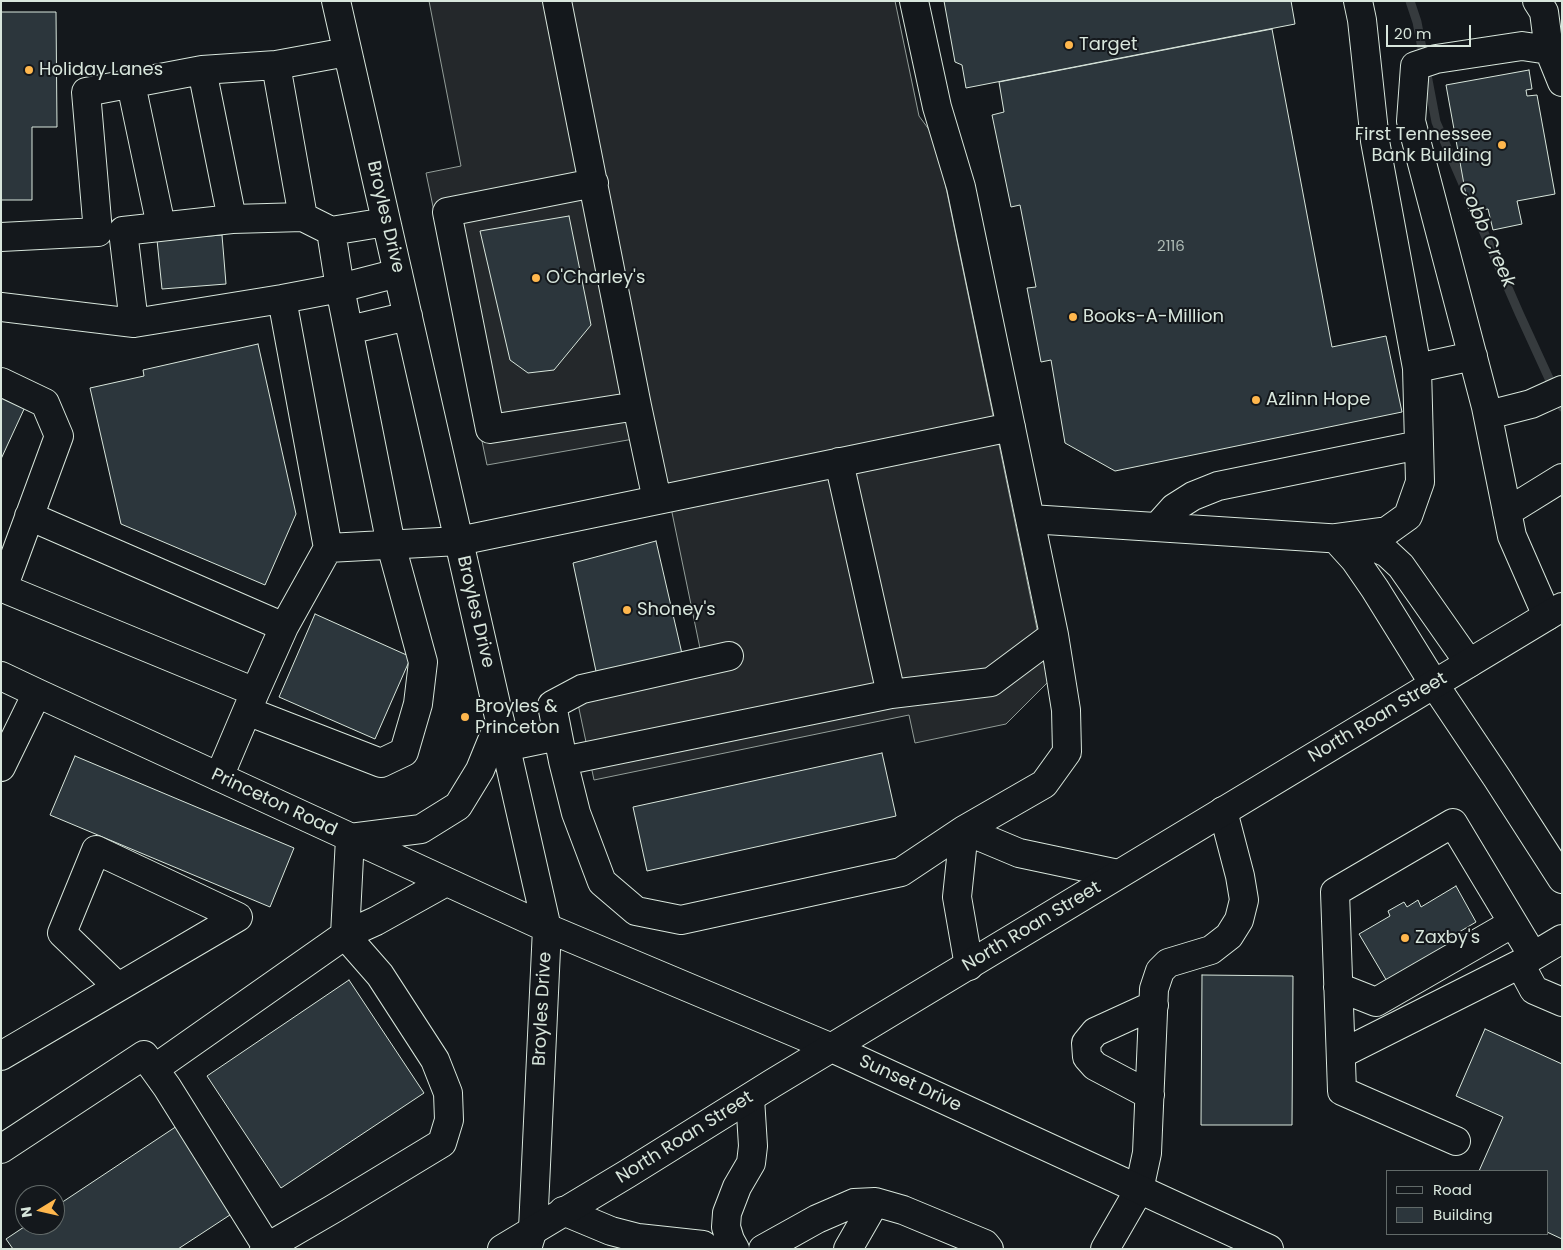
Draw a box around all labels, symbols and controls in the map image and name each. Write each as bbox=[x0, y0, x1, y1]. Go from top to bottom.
scale bar bbox=[1388, 15, 1473, 47]
text: 20 m bbox=[1394, 23, 1432, 44]
place label: Target bbox=[1079, 34, 1137, 56]
marker: Target bbox=[1063, 39, 1075, 51]
place label: Holiday Lanes bbox=[39, 59, 163, 81]
marker: Holiday Lanes bbox=[23, 64, 35, 76]
place label: First Tennessee Bank Building bbox=[1355, 124, 1492, 166]
marker: First Tennessee Bank Building bbox=[1496, 139, 1508, 151]
street label: Broyles Drive bbox=[362, 159, 408, 275]
water label: Cobb Creek bbox=[1453, 179, 1519, 291]
house number: 2116 bbox=[1157, 238, 1185, 256]
place label: O'Charley's bbox=[546, 267, 645, 289]
marker: O'Charley's bbox=[530, 272, 542, 284]
place label: Books-A-Million bbox=[1083, 306, 1224, 328]
marker: Books-A-Million bbox=[1067, 311, 1079, 323]
place label: Azlinn Hope bbox=[1266, 389, 1370, 411]
marker: Azlinn Hope bbox=[1250, 394, 1262, 406]
street label: Broyles Drive bbox=[452, 554, 498, 670]
place label: Shoney's bbox=[637, 599, 716, 621]
marker: Shoney's bbox=[621, 604, 633, 616]
street label: North Roan Street bbox=[1305, 668, 1451, 768]
place label: Broyles & Princeton bbox=[475, 696, 560, 739]
marker: Broyles & Princeton bbox=[459, 711, 471, 723]
street label: Princeton Road bbox=[208, 764, 340, 842]
street label: North Roan Street bbox=[959, 877, 1105, 977]
place label: Zaxby's bbox=[1415, 927, 1480, 949]
marker: Zaxby's bbox=[1399, 932, 1411, 944]
street label: Broyles Drive bbox=[529, 951, 557, 1067]
street label: Sunset Drive bbox=[855, 1051, 965, 1117]
street label: North Roan Street bbox=[613, 1087, 757, 1189]
legend bbox=[1386, 1170, 1548, 1235]
text: Road bbox=[1433, 1179, 1472, 1200]
north arrow bbox=[15, 1185, 65, 1235]
text: Building bbox=[1433, 1204, 1493, 1225]
text: N bbox=[15, 1205, 37, 1219]

